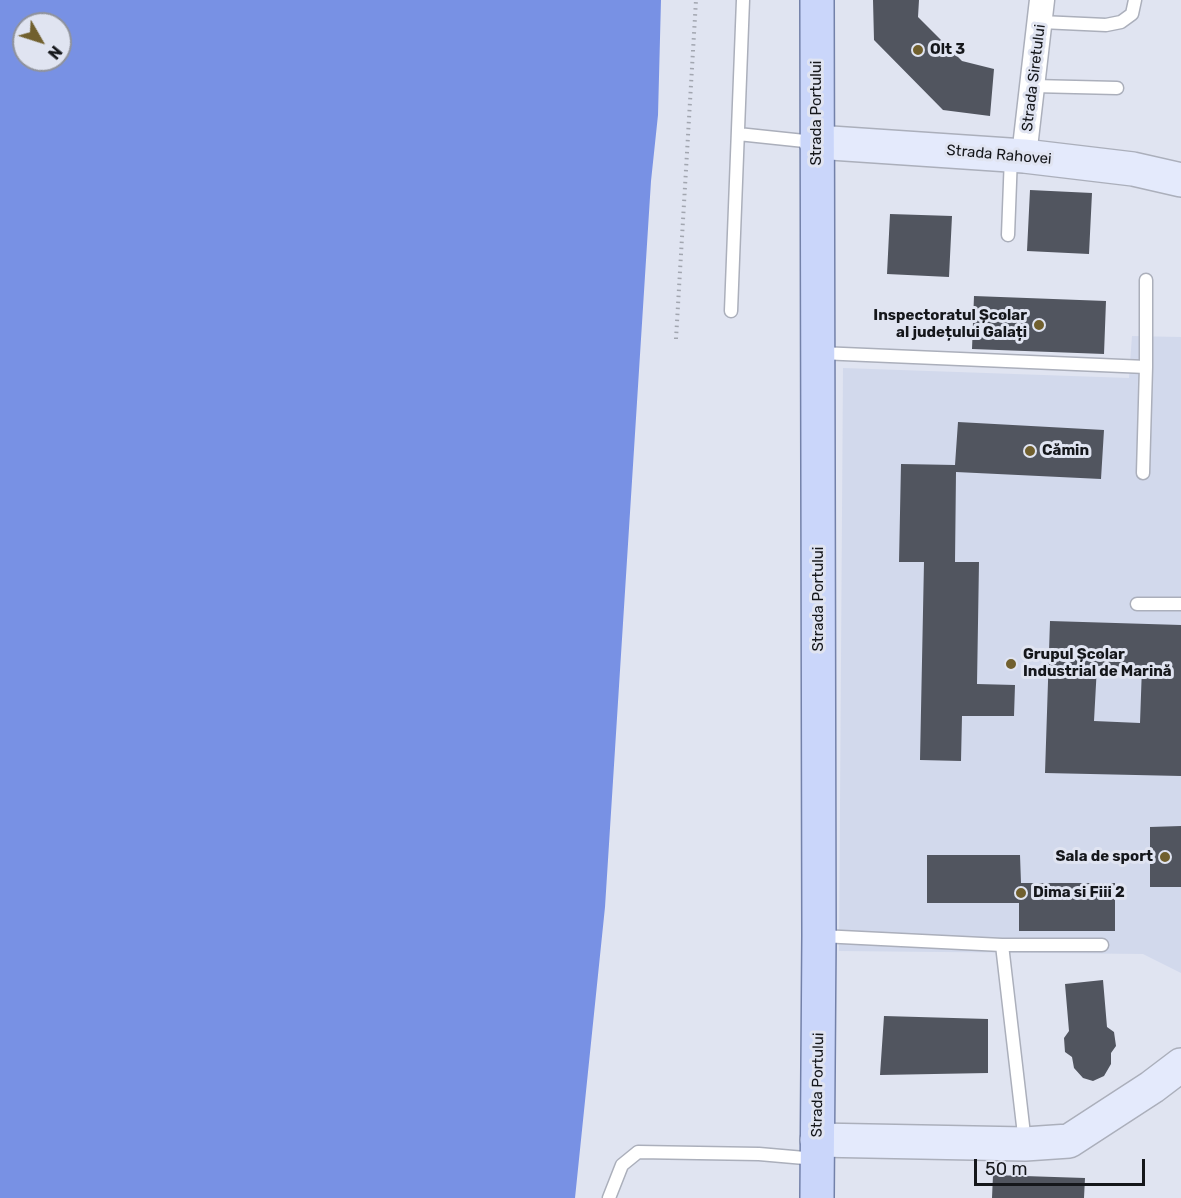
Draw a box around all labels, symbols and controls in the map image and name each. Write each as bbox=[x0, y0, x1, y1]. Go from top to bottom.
north arrow bbox=[12, 12, 72, 72]
street label: Strada Siretului bbox=[1018, 23, 1050, 133]
place label: Olt 3 bbox=[930, 41, 965, 59]
text: N bbox=[44, 42, 66, 63]
marker: Olt 3 bbox=[911, 43, 925, 57]
street label: Strada Portului bbox=[808, 61, 826, 165]
street label: Strada Rahovei bbox=[946, 141, 1052, 169]
place label: Inspectoratul Școlar al județului Galați bbox=[873, 307, 1027, 342]
marker: Inspectoratul Școlar al județului Galați bbox=[1032, 318, 1046, 332]
place label: Cămin bbox=[1042, 442, 1089, 460]
marker: Cămin bbox=[1023, 444, 1037, 458]
street label: Strada Portului bbox=[810, 547, 828, 651]
place label: Grupul Școlar Industrial de Marină bbox=[1023, 646, 1172, 681]
marker: Grupul Școlar Industrial de Marină bbox=[1004, 657, 1018, 671]
place label: Sala de sport bbox=[1056, 848, 1153, 866]
marker: Sala de sport bbox=[1158, 850, 1172, 864]
place label: Dima si Fiii 2 bbox=[1033, 884, 1125, 902]
marker: Dima si Fiii 2 bbox=[1014, 886, 1028, 900]
street label: Strada Portului bbox=[808, 1032, 828, 1138]
scale bar bbox=[977, 1147, 1148, 1185]
text: 50 m bbox=[985, 1158, 1028, 1180]

